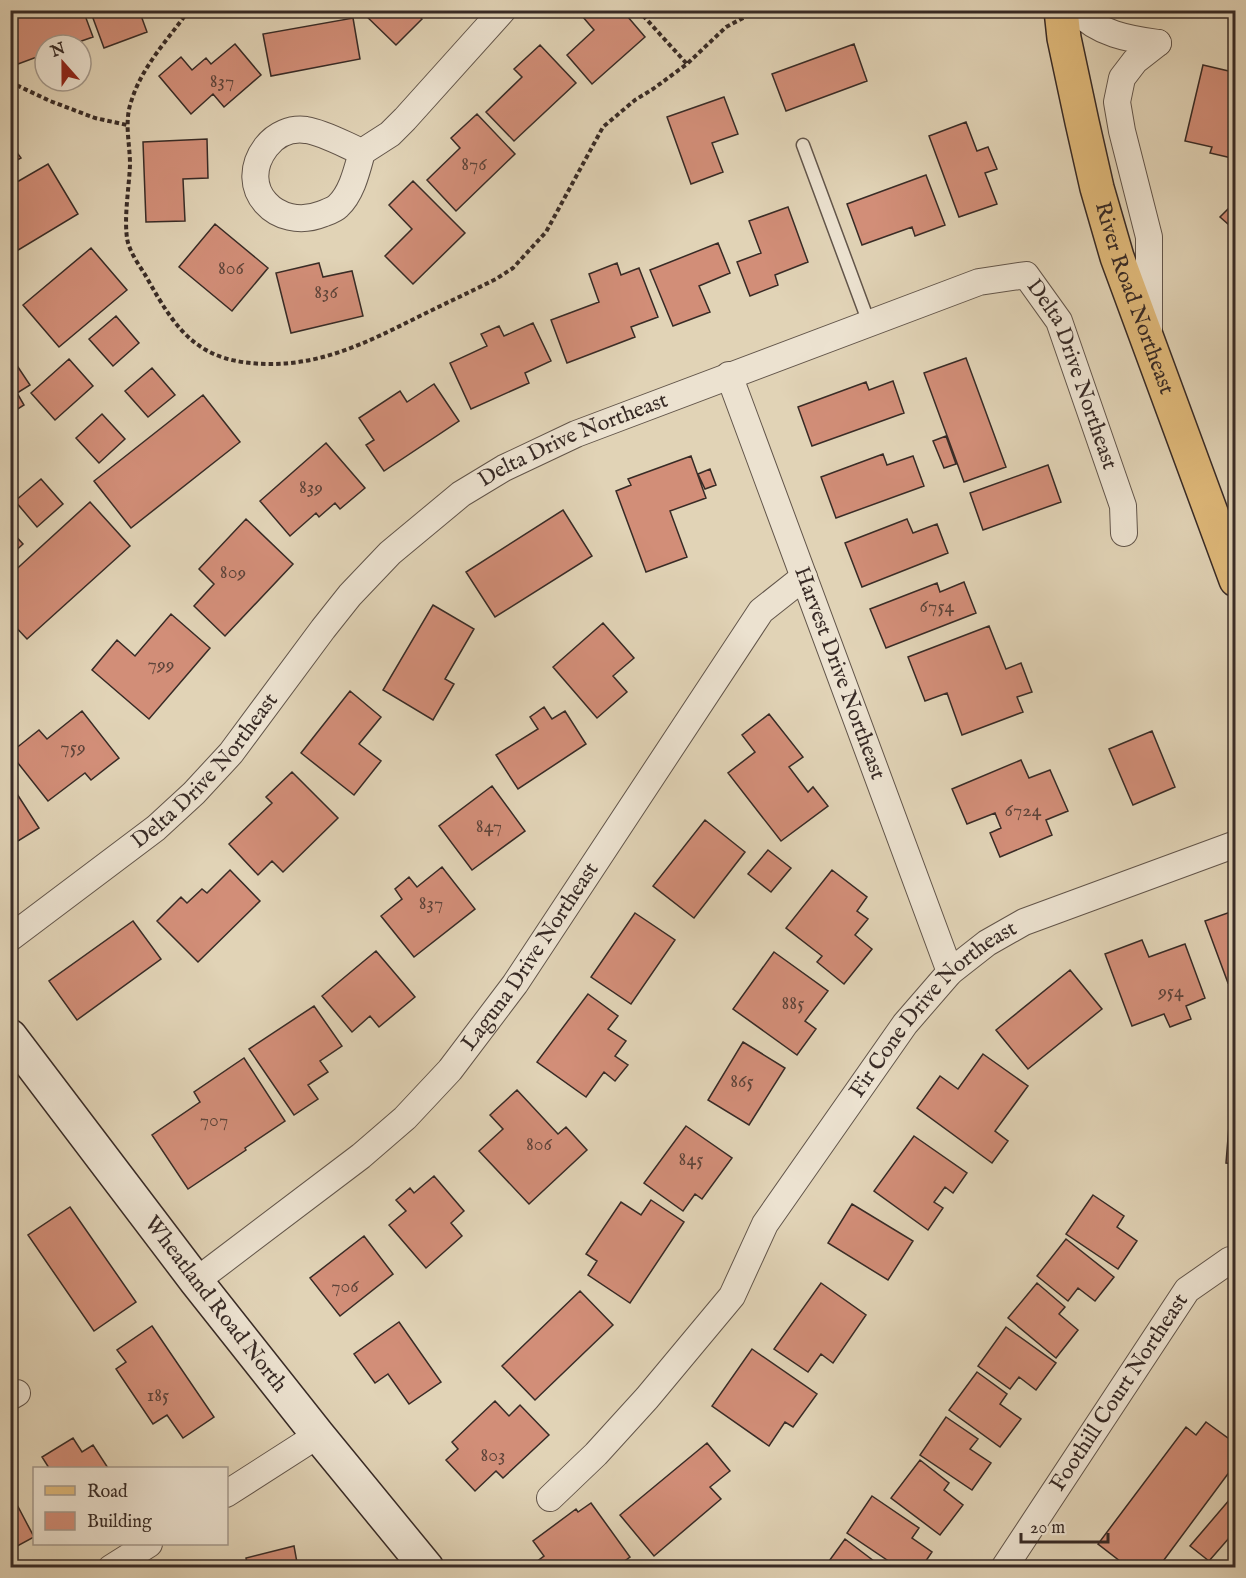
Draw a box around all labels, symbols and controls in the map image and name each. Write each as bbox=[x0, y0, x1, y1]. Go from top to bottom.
north arrow bbox=[33, 33, 93, 93]
text: N bbox=[47, 39, 69, 63]
house number: 837 bbox=[210, 69, 234, 94]
house number: 876 bbox=[461, 152, 487, 177]
street label: River Road Northeast bbox=[1088, 199, 1181, 399]
house number: 806 bbox=[218, 256, 245, 281]
street label: Delta Drive Northeast bbox=[1020, 274, 1123, 474]
house number: 836 bbox=[314, 280, 338, 305]
street label: Delta Drive Northeast bbox=[473, 386, 672, 494]
house number: 839 bbox=[299, 475, 323, 500]
house number: 809 bbox=[220, 560, 246, 585]
street label: Harvest Drive Northeast bbox=[787, 563, 892, 784]
house number: 6754 bbox=[920, 594, 955, 619]
house number: 799 bbox=[148, 652, 174, 677]
street label: Delta Drive Northeast bbox=[126, 687, 285, 855]
house number: 759 bbox=[60, 735, 86, 760]
house number: 6724 bbox=[1005, 798, 1042, 823]
house number: 847 bbox=[476, 814, 502, 839]
street label: Laguna Drive Northeast bbox=[455, 857, 606, 1056]
house number: 837 bbox=[419, 891, 443, 916]
street label: Fir Cone Drive Northeast bbox=[844, 915, 1023, 1103]
house number: 954 bbox=[1157, 979, 1184, 1004]
house number: 885 bbox=[782, 991, 804, 1016]
house number: 865 bbox=[730, 1069, 754, 1094]
house number: 707 bbox=[200, 1108, 228, 1133]
house number: 806 bbox=[526, 1132, 553, 1157]
house number: 845 bbox=[679, 1147, 703, 1172]
street label: Wheatland Road North bbox=[138, 1210, 293, 1399]
house number: 706 bbox=[331, 1274, 359, 1299]
street label: Foothill Court Northeast bbox=[1044, 1288, 1195, 1497]
house number: 185 bbox=[147, 1383, 169, 1408]
house number: 803 bbox=[480, 1443, 506, 1468]
legend bbox=[33, 1467, 228, 1545]
text: Road bbox=[87, 1481, 128, 1504]
scale bar bbox=[1021, 1506, 1108, 1544]
text: Building bbox=[87, 1511, 152, 1534]
text: 20 m bbox=[1030, 1517, 1065, 1540]

